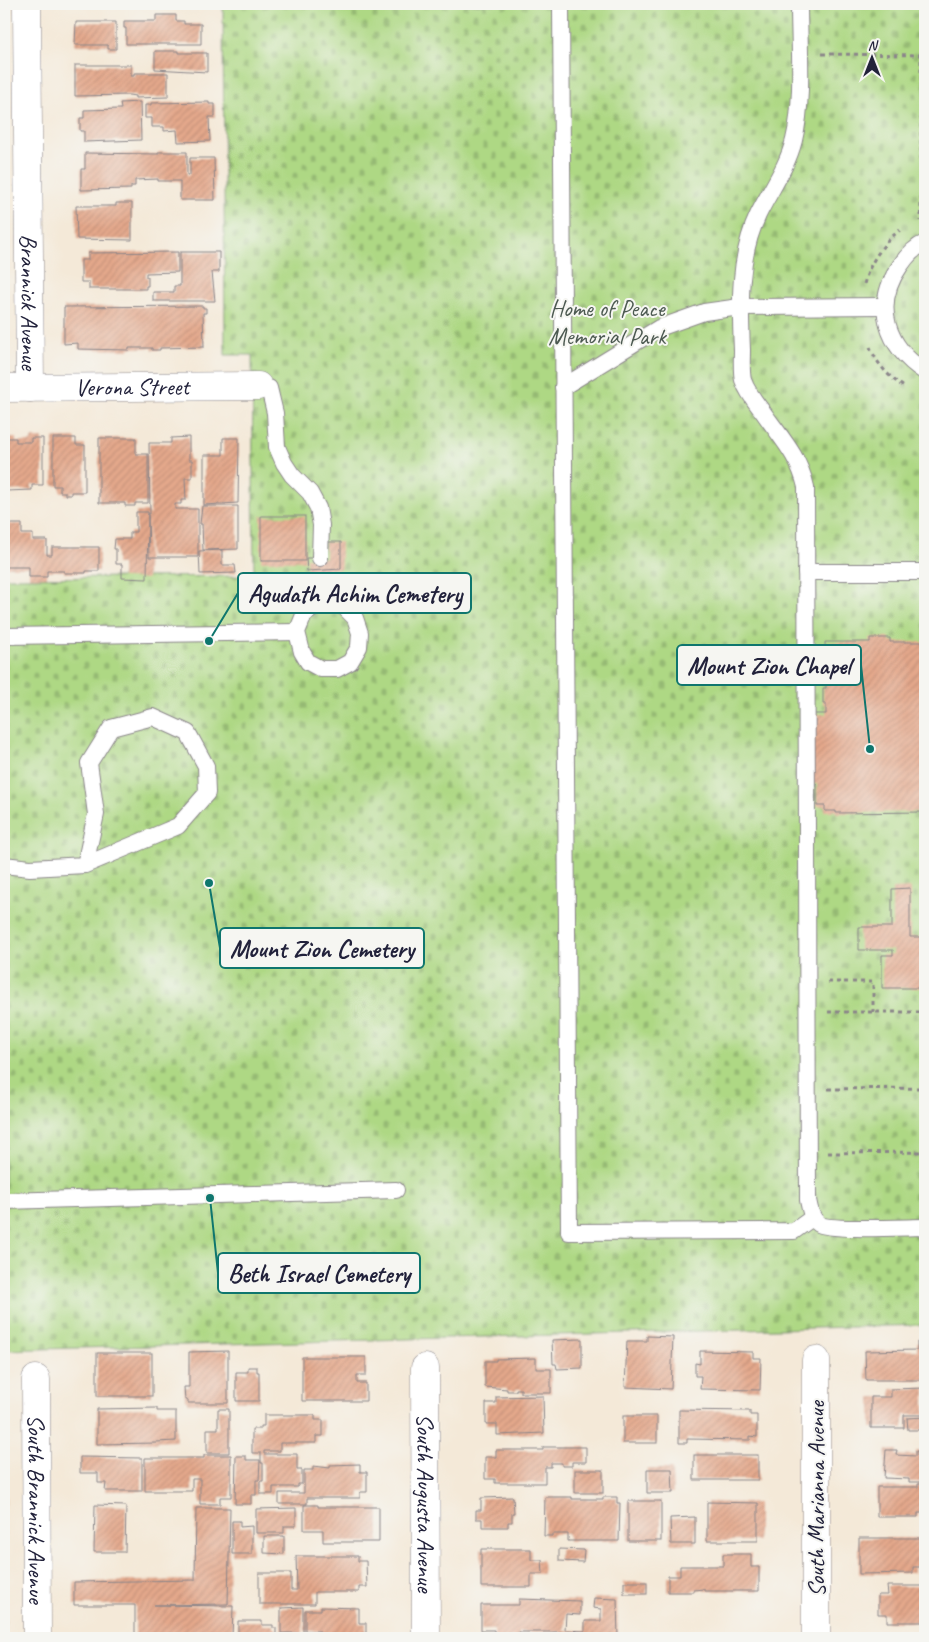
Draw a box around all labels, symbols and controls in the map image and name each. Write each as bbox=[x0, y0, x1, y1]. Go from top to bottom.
north arrow bbox=[846, 32, 896, 82]
text: N bbox=[868, 37, 879, 54]
street label: Brannick Avenue bbox=[14, 234, 45, 372]
park label: Home of Peace Memorial Park bbox=[548, 293, 668, 351]
street label: Verona Street bbox=[75, 372, 191, 402]
callout: Agudath Achim Cemetery bbox=[238, 573, 471, 613]
text: Agudath Achim Cemetery bbox=[248, 578, 465, 610]
callout: Mount Zion Chapel bbox=[677, 645, 861, 685]
text: Mount Zion Chapel bbox=[687, 650, 855, 682]
callout: Mount Zion Cemetery bbox=[220, 928, 424, 968]
text: Mount Zion Cemetery bbox=[230, 933, 417, 965]
callout: Beth Israel Cemetery bbox=[218, 1253, 420, 1293]
text: Beth Israel Cemetery bbox=[228, 1258, 413, 1290]
street label: South Marianna Avenue bbox=[801, 1399, 831, 1597]
street label: South Brannick Avenue bbox=[21, 1414, 52, 1606]
street label: South Augusta Avenue bbox=[410, 1414, 441, 1595]

